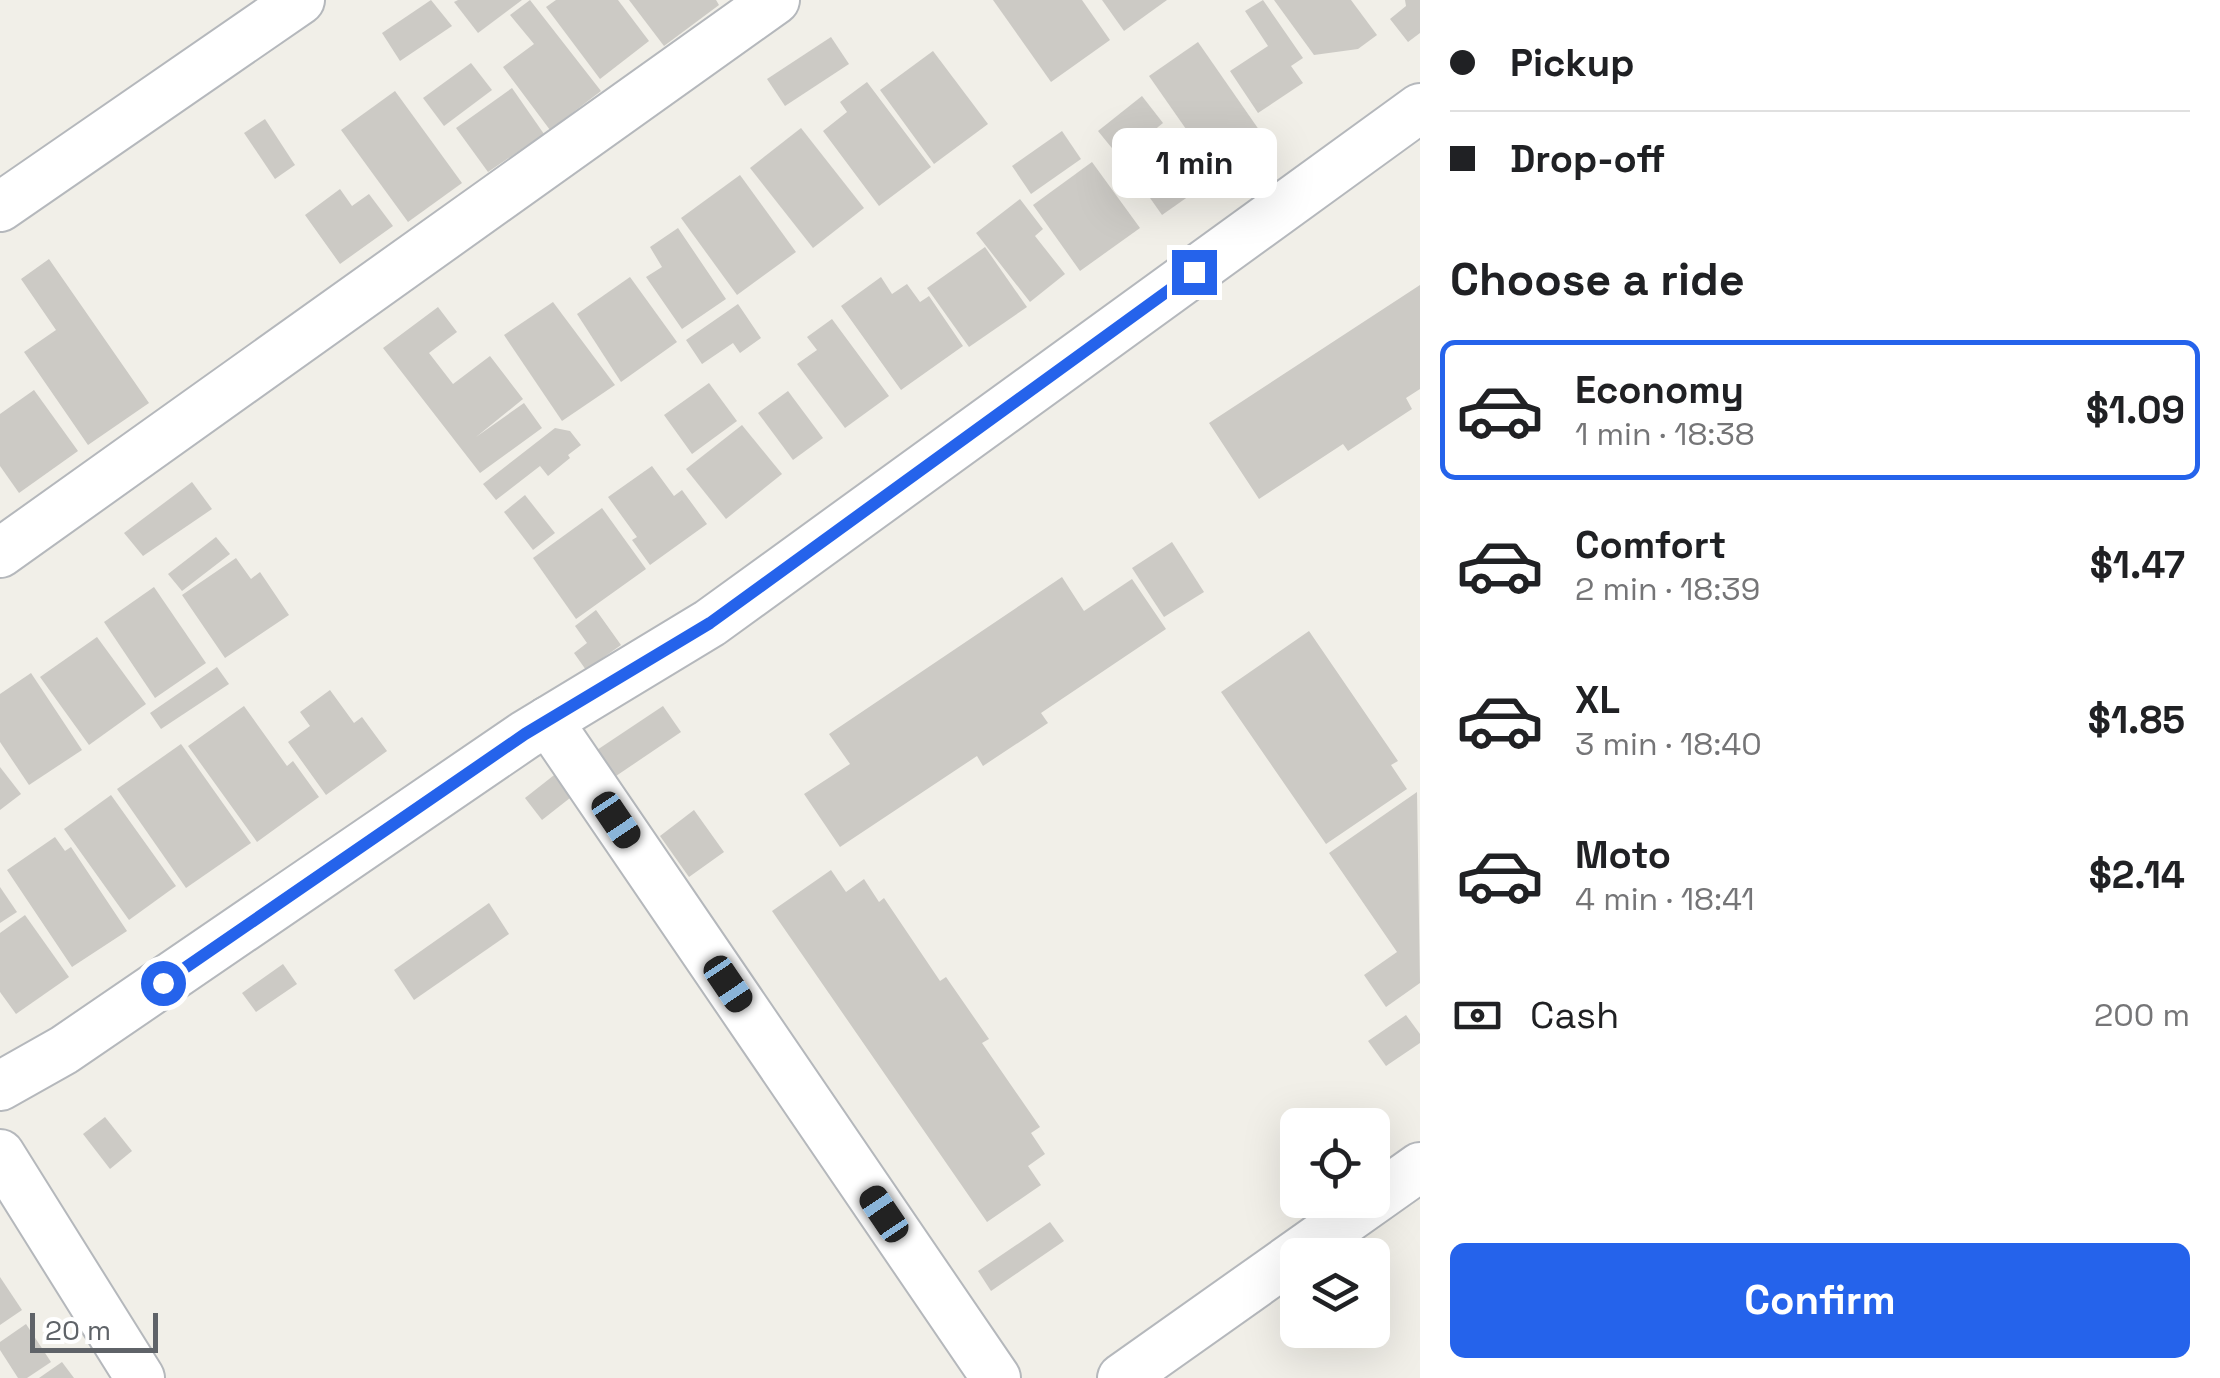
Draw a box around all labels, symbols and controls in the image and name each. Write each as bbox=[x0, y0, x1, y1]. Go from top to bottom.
text: Pickup bbox=[1510, 39, 1634, 87]
callout: 1 min bbox=[1112, 127, 1276, 197]
text: Drop-off bbox=[1510, 135, 1665, 183]
text: 1 min bbox=[1155, 143, 1234, 183]
route end bbox=[1172, 250, 1217, 295]
text: Choose a ride bbox=[1450, 251, 1745, 308]
icon: car bbox=[1455, 365, 1545, 455]
text: Economy bbox=[1575, 366, 1744, 414]
text: $1.09 bbox=[2086, 386, 2185, 434]
text: 1 min · 18:38 bbox=[1575, 414, 1755, 454]
icon: car bbox=[1455, 520, 1545, 610]
text: Comfort bbox=[1575, 521, 1726, 569]
text: $1.47 bbox=[2090, 541, 2185, 589]
text: 2 min · 18:39 bbox=[1575, 569, 1760, 609]
icon: car bbox=[1455, 675, 1545, 765]
text: XL bbox=[1575, 676, 1620, 724]
text: $1.85 bbox=[2088, 696, 2185, 744]
text: 3 min · 18:40 bbox=[1575, 724, 1762, 764]
car bbox=[587, 787, 645, 853]
icon: car bbox=[1455, 830, 1545, 920]
text: Moto bbox=[1575, 831, 1671, 879]
text: $2.14 bbox=[2089, 851, 2185, 899]
text: 4 min · 18:41 bbox=[1575, 879, 1755, 919]
car bbox=[699, 951, 757, 1017]
route start bbox=[141, 961, 186, 1006]
icon: cash bbox=[1450, 988, 1505, 1043]
text: Cash bbox=[1530, 991, 1619, 1039]
text: 200 m bbox=[2094, 995, 2190, 1035]
map controls bbox=[1280, 1108, 1390, 1348]
button: locate bbox=[1280, 1108, 1390, 1218]
car bbox=[855, 1181, 913, 1247]
button: layers bbox=[1280, 1238, 1390, 1348]
button: Confirm bbox=[1450, 1243, 2190, 1358]
scale bar bbox=[30, 1308, 158, 1352]
text: 20 m bbox=[45, 1312, 111, 1348]

